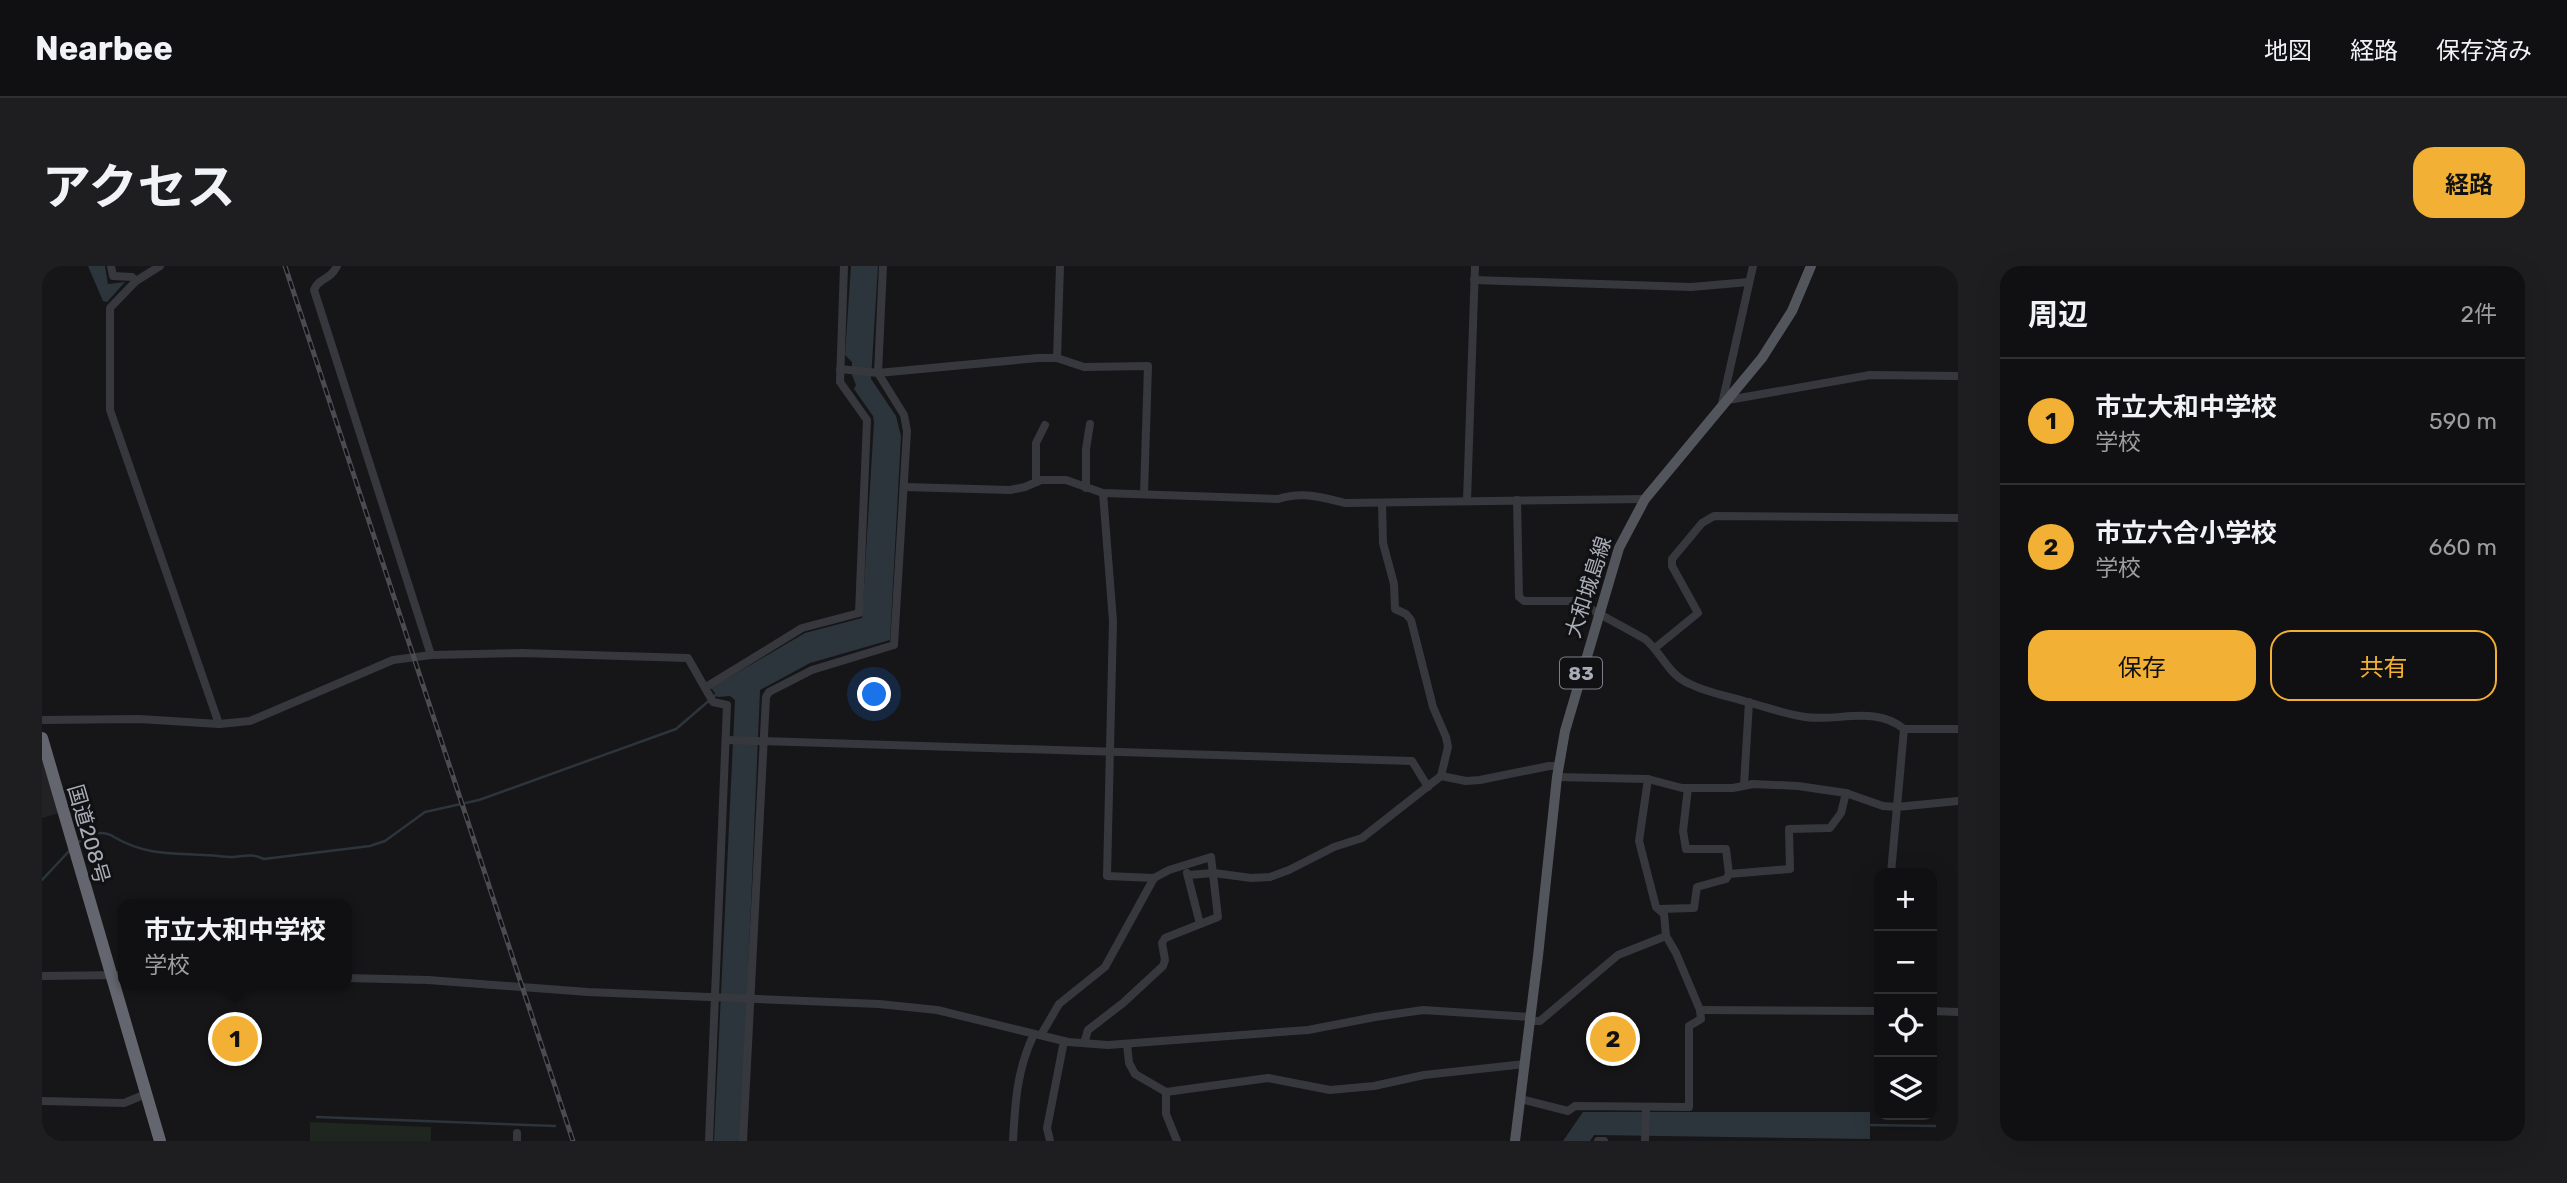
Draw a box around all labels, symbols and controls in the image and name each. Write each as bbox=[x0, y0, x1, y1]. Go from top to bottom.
text: Nearbee bbox=[35, 29, 173, 68]
text: 地図 bbox=[2264, 37, 2312, 65]
text: 経路 bbox=[2350, 37, 2398, 65]
text: 保存済み bbox=[2436, 37, 2532, 65]
button: 経路 bbox=[2413, 147, 2525, 218]
text: アクセス bbox=[42, 158, 236, 216]
text: 周辺 bbox=[2028, 297, 2088, 333]
text: 2件 bbox=[2460, 300, 2497, 328]
text: 市立大和中学校 bbox=[2095, 392, 2277, 423]
text: 1 bbox=[2045, 407, 2057, 435]
text: 590 m bbox=[2429, 407, 2497, 435]
text: 学校 bbox=[2095, 428, 2141, 456]
text: 市立六合小学校 bbox=[2095, 518, 2277, 549]
street label: 大和城島線 bbox=[1560, 533, 1616, 641]
text: 2 bbox=[2044, 533, 2058, 561]
text: 660 m bbox=[2429, 533, 2497, 561]
text: 学校 bbox=[2095, 554, 2141, 582]
button: 保存 bbox=[2028, 630, 2256, 701]
button: 共有 bbox=[2270, 630, 2497, 701]
road number: 83 bbox=[1560, 658, 1602, 688]
your location bbox=[857, 677, 891, 711]
street label: 国道208号 bbox=[63, 782, 115, 886]
map controls bbox=[1874, 868, 1937, 1120]
button: + bbox=[1874, 868, 1937, 931]
popup bbox=[118, 899, 352, 990]
text: 市立大和中学校 bbox=[144, 915, 326, 946]
button: − bbox=[1874, 931, 1937, 994]
text: 学校 bbox=[144, 951, 190, 979]
button: locate bbox=[1874, 994, 1937, 1057]
pin: 1 bbox=[212, 1013, 258, 1065]
pin: 2 bbox=[1590, 1013, 1636, 1065]
button: layers bbox=[1874, 1057, 1937, 1120]

